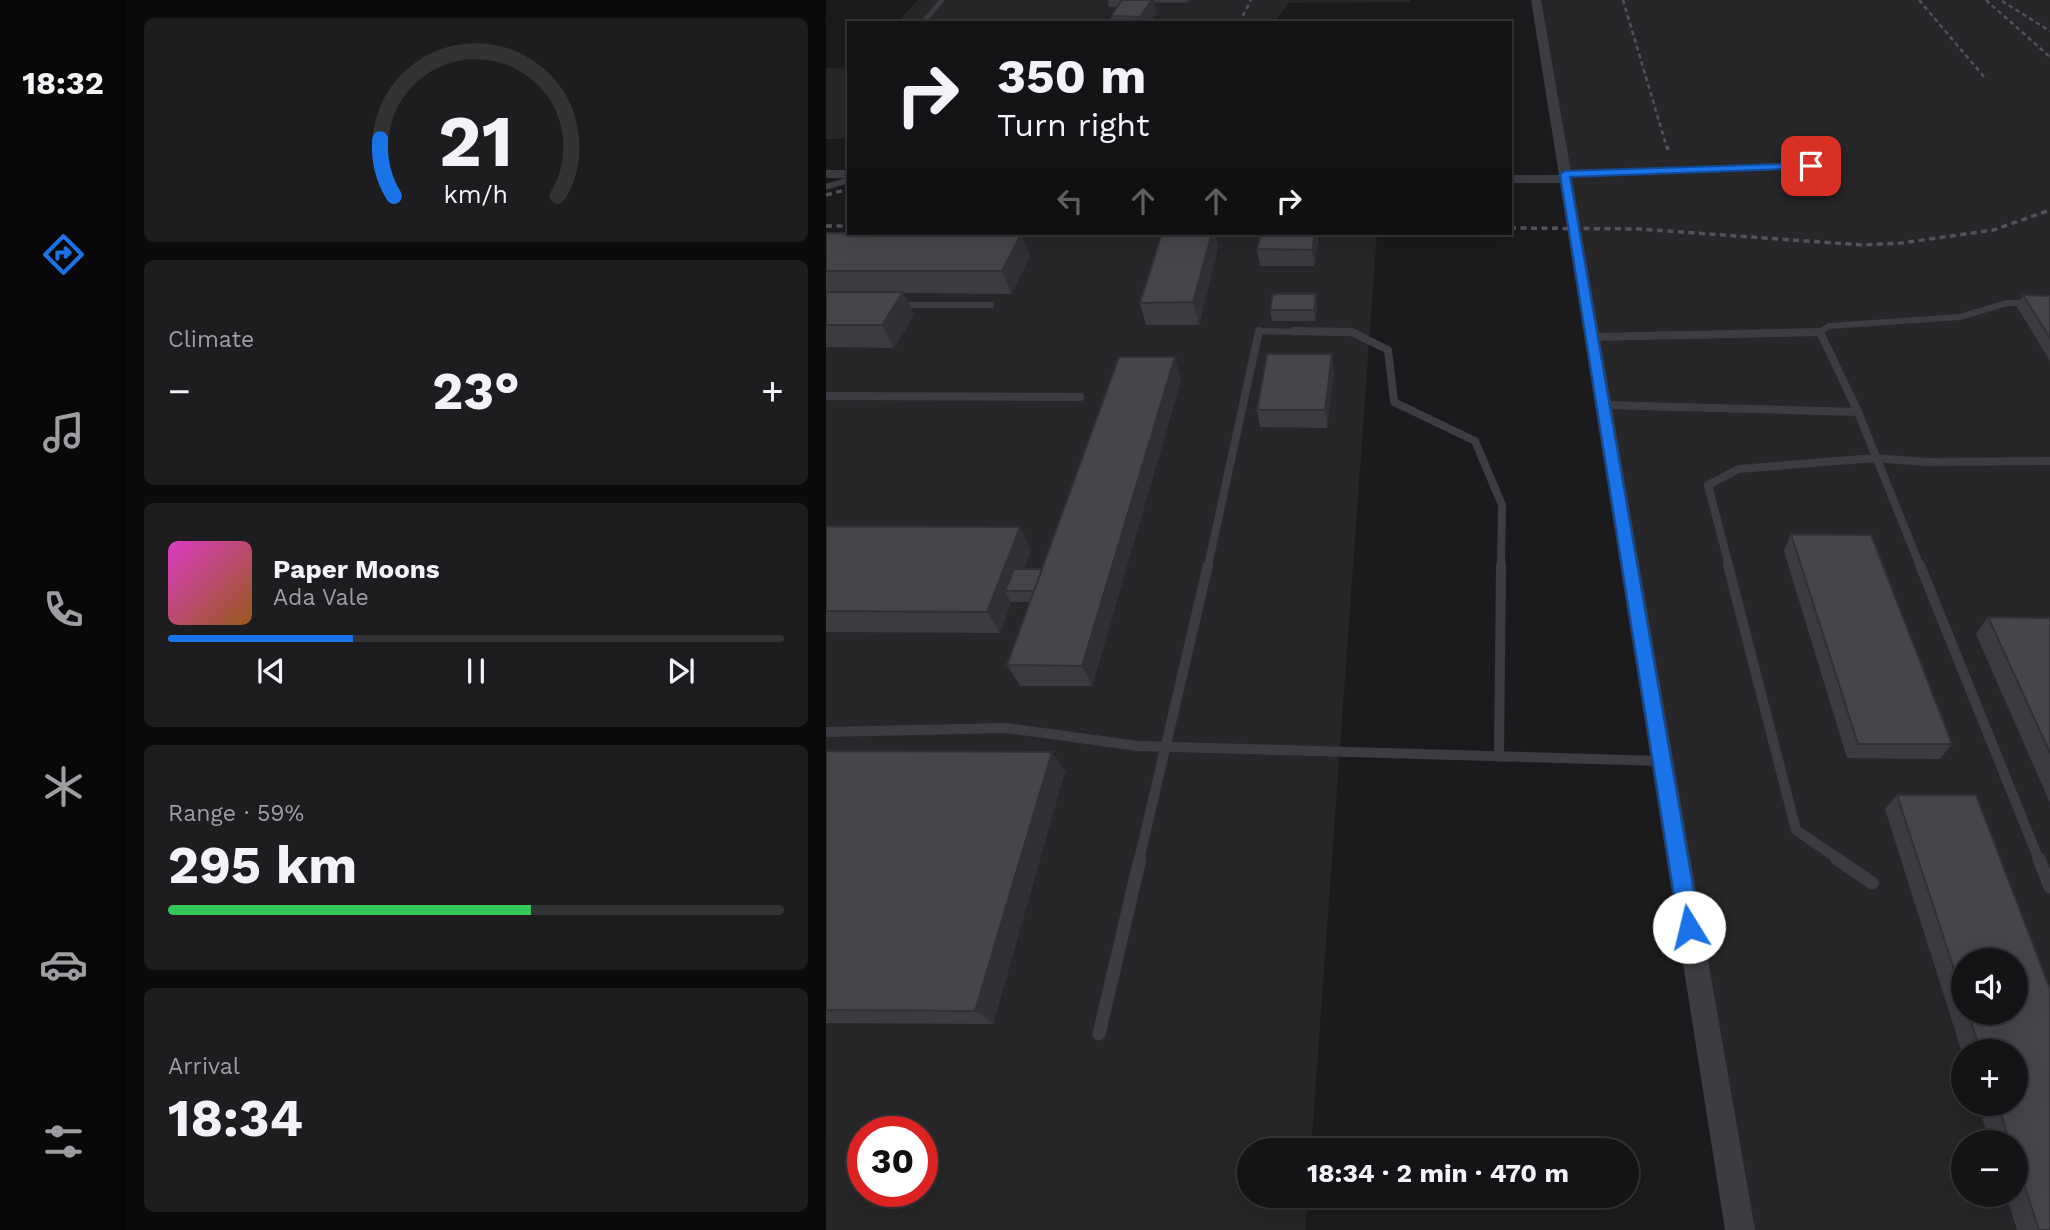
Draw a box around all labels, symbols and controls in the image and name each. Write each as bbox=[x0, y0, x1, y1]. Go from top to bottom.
text: 350 m bbox=[997, 47, 1146, 105]
icon: right bbox=[882, 49, 973, 140]
text: 18:32 bbox=[22, 64, 104, 102]
text: 21 bbox=[439, 99, 513, 185]
text: Turn right bbox=[997, 106, 1149, 144]
pin bbox=[1781, 136, 1841, 196]
icon: arrive bbox=[1792, 147, 1830, 185]
text: km/h bbox=[444, 180, 508, 209]
icon: left bbox=[1051, 182, 1089, 220]
icon: ahead bbox=[1124, 182, 1162, 220]
icon: ahead bbox=[1197, 182, 1235, 220]
icon: right bbox=[1270, 182, 1308, 220]
icon: directions bbox=[39, 230, 88, 279]
text: Climate bbox=[168, 326, 254, 353]
text: 23° bbox=[432, 361, 520, 422]
text: − bbox=[168, 369, 191, 413]
text: + bbox=[761, 369, 784, 413]
icon: music bbox=[39, 408, 88, 457]
text: Paper Moons bbox=[273, 554, 440, 584]
text: Ada Vale bbox=[273, 584, 369, 611]
icon: phone bbox=[39, 585, 88, 634]
icon: previous bbox=[252, 652, 290, 690]
icon: pause bbox=[457, 652, 495, 690]
icon: next bbox=[662, 652, 700, 690]
icon: climate bbox=[39, 762, 88, 811]
text: Range · 59% bbox=[168, 800, 304, 827]
text: 295 km bbox=[168, 835, 357, 896]
position arrow bbox=[1652, 890, 1726, 964]
icon: car bbox=[39, 940, 88, 989]
map controls bbox=[1951, 948, 2028, 1207]
button: sound bbox=[1951, 948, 2028, 1025]
button: + bbox=[1951, 1039, 2028, 1116]
text: Arrival bbox=[168, 1053, 240, 1080]
text: 18:34 bbox=[168, 1088, 303, 1149]
speed limit sign: 30 bbox=[847, 1116, 938, 1207]
icon: filters bbox=[39, 1117, 88, 1166]
button: − bbox=[1951, 1130, 2028, 1207]
text: 18:34 · 2 min · 470 m bbox=[1307, 1158, 1569, 1188]

